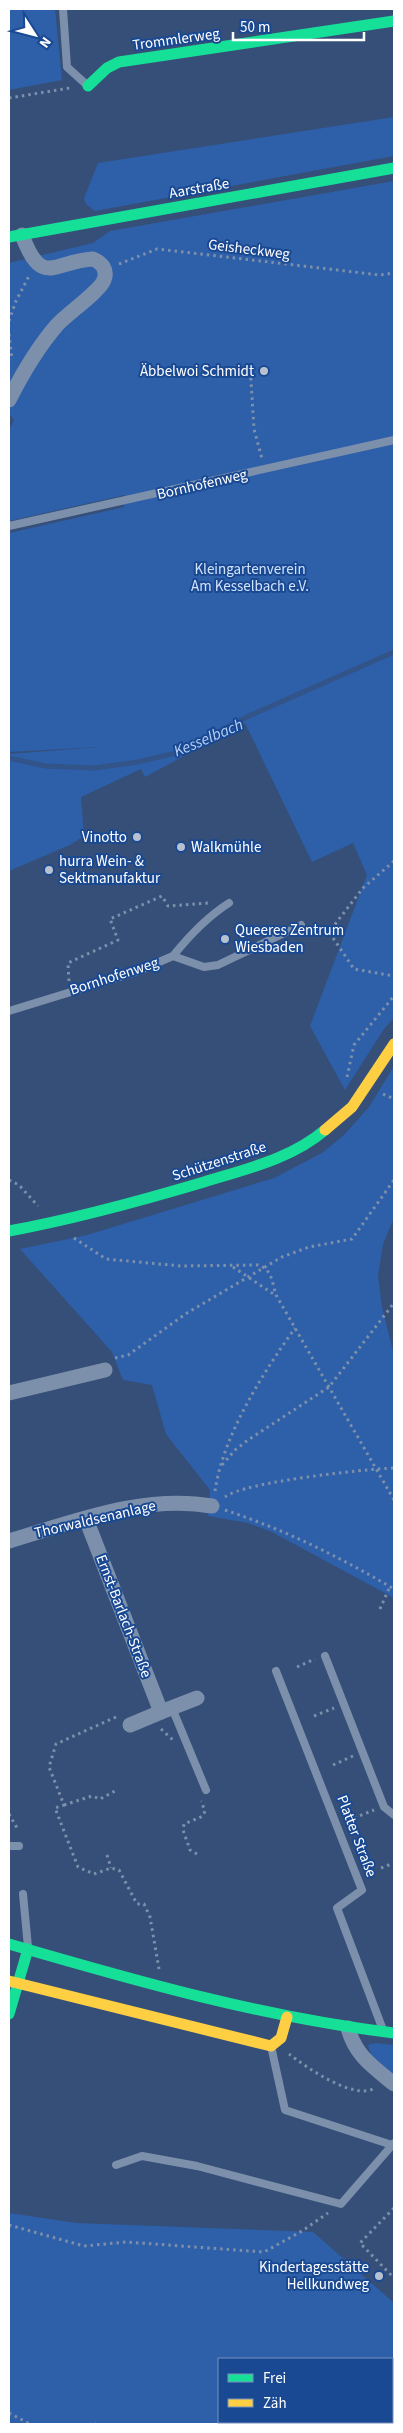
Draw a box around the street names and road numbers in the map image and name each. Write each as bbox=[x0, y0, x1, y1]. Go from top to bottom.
street label: Trommlerweg bbox=[131, 23, 221, 56]
street label: Aarstraße bbox=[167, 173, 231, 204]
street label: Geisheckweg bbox=[207, 234, 291, 265]
street label: Bornhofenweg bbox=[155, 464, 250, 505]
street label: Bornhofenweg bbox=[67, 952, 162, 1001]
street label: Schützenstraße bbox=[169, 1136, 269, 1187]
street label: Thorwaldsenanlage bbox=[32, 1495, 158, 1544]
street label: Ernst-Barlach-Straße bbox=[90, 1552, 157, 1681]
street label: Platter Straße bbox=[331, 1792, 382, 1880]

